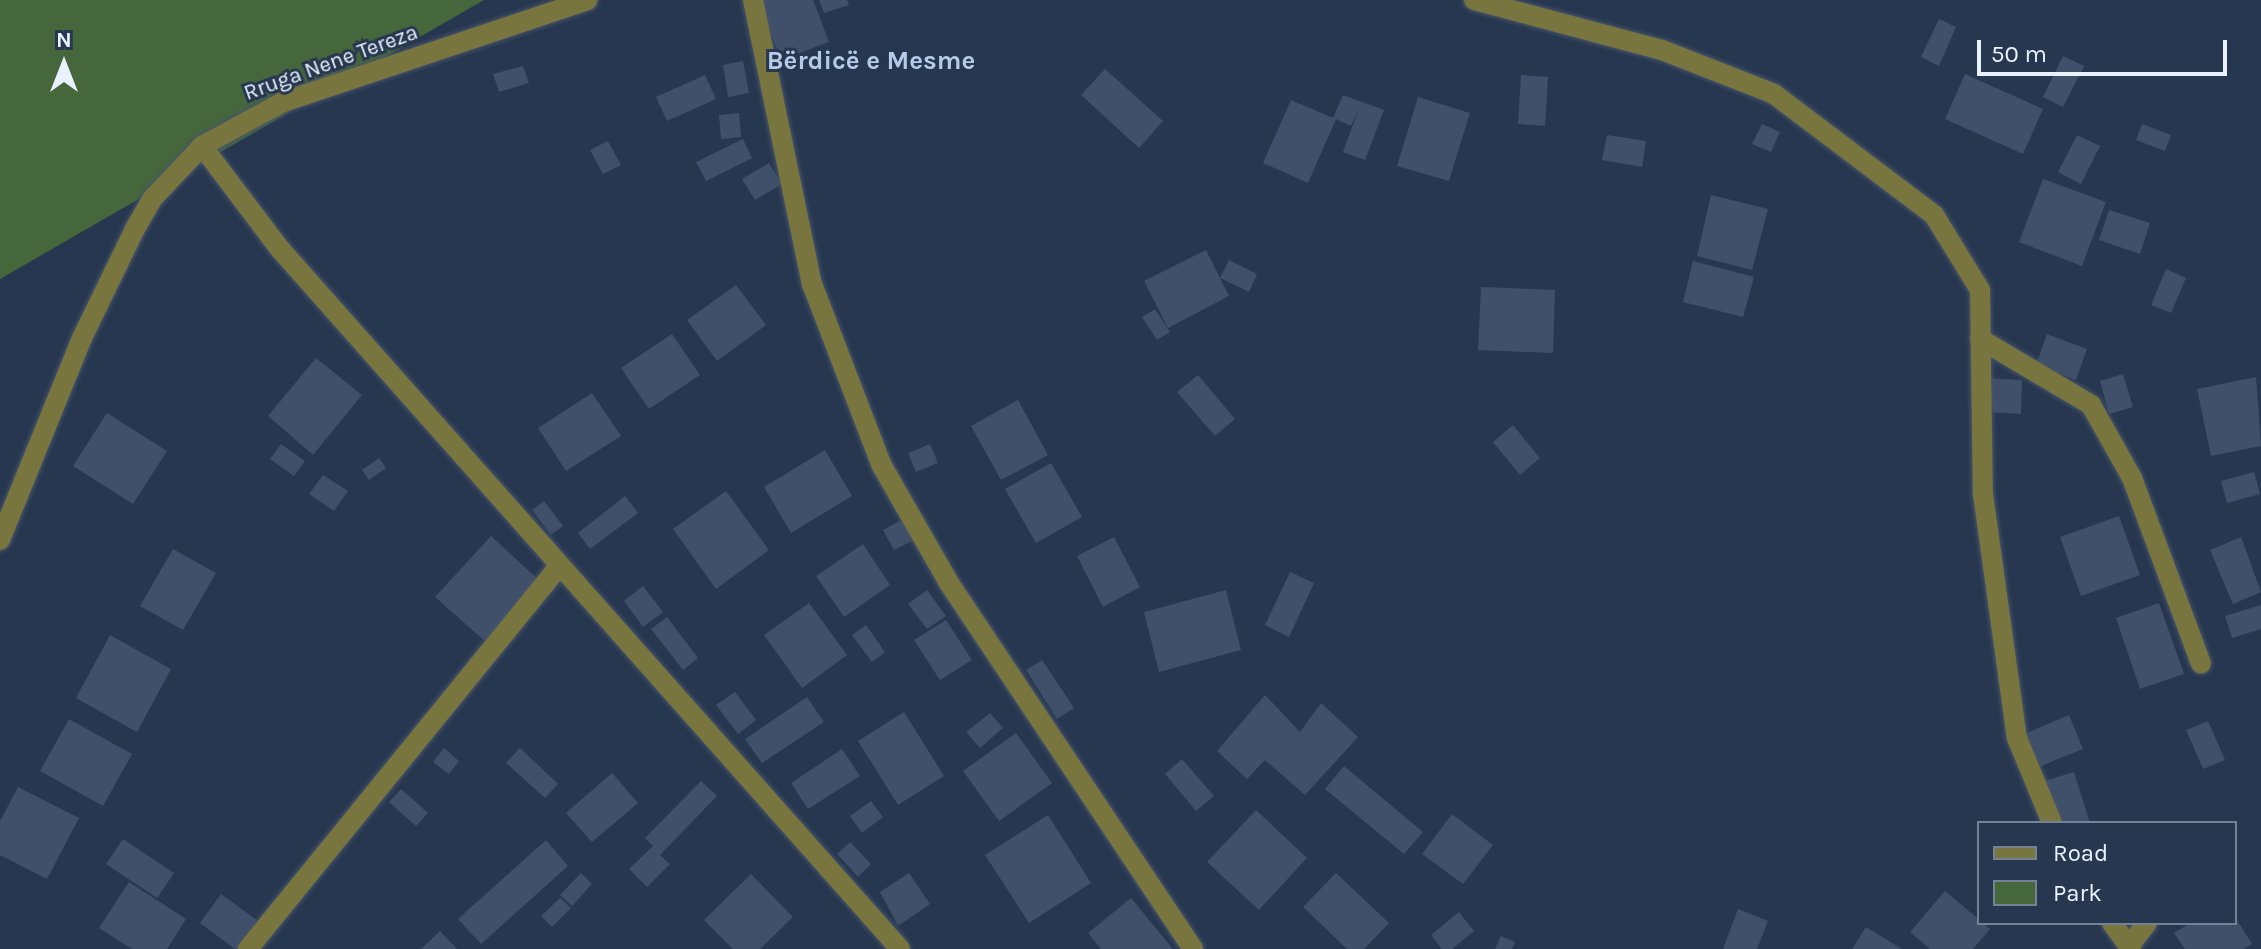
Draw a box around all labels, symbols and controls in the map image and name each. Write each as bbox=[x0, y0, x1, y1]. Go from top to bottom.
street label: Rruga Nene Tereza bbox=[240, 19, 422, 107]
north arrow bbox=[24, 24, 104, 104]
scale bar bbox=[1981, 24, 2231, 74]
text: N bbox=[56, 27, 72, 53]
text: 50 m bbox=[1991, 40, 2047, 68]
district label: Bërdicë e Mesme bbox=[767, 45, 975, 77]
legend bbox=[1977, 821, 2237, 925]
text: Road bbox=[2053, 839, 2108, 867]
text: Park bbox=[2053, 879, 2102, 907]

